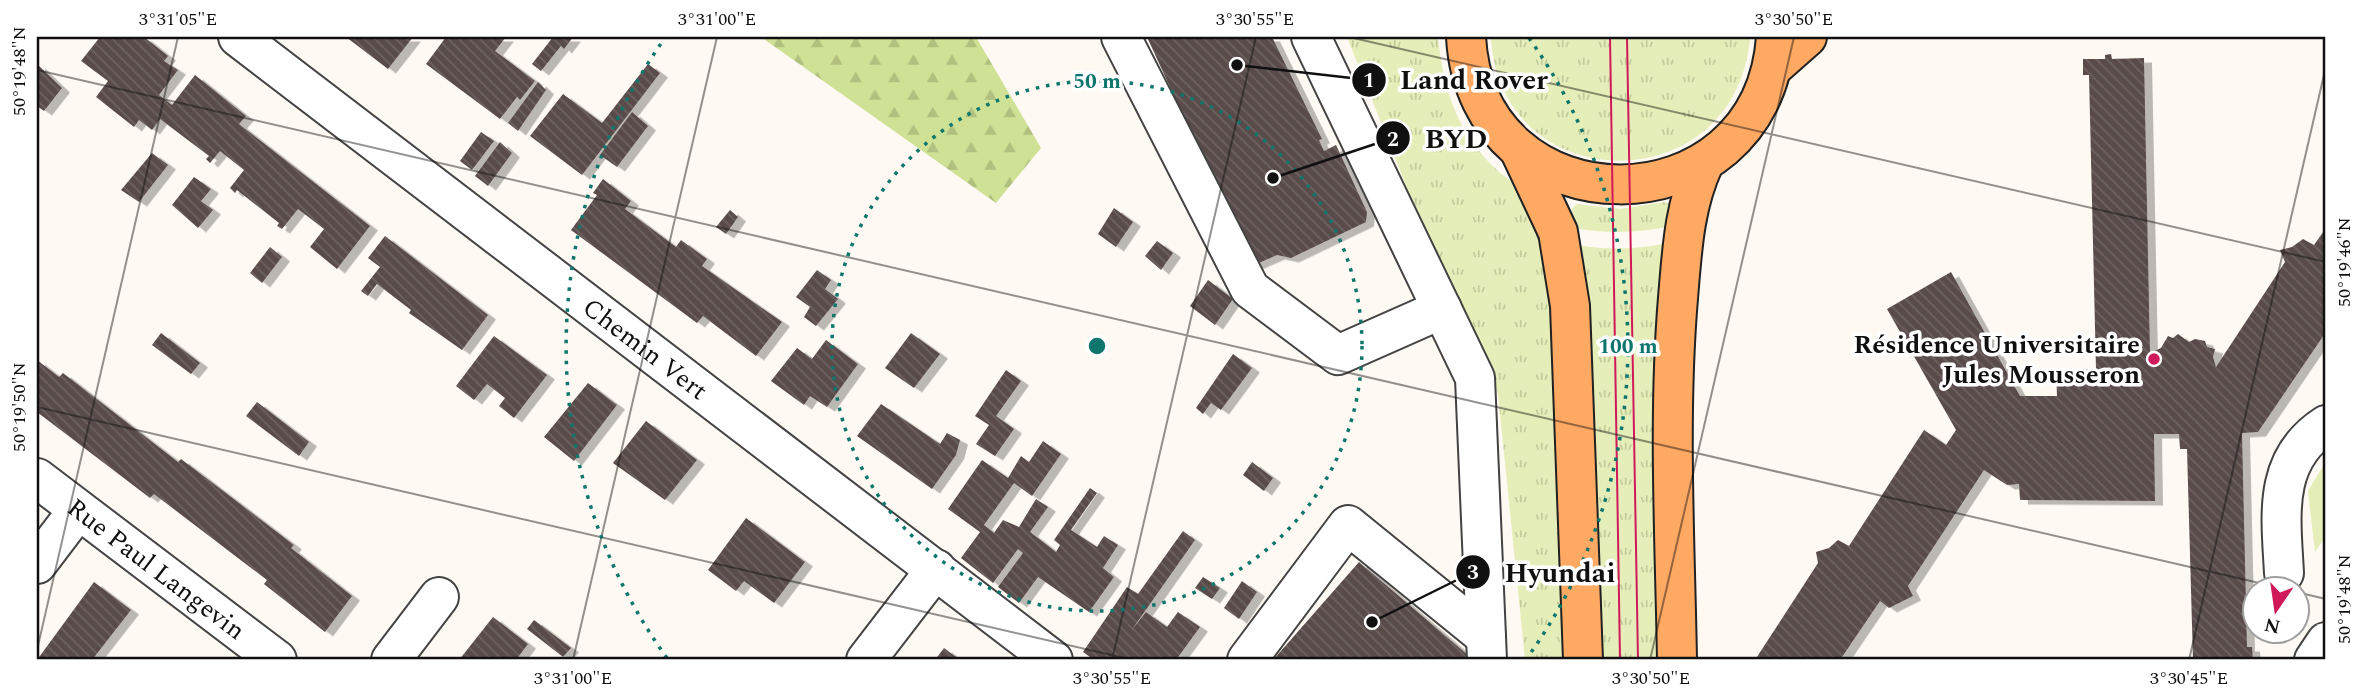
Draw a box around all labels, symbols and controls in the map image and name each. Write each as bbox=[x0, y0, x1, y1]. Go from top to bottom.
text: 3°31'05"E bbox=[139, 6, 217, 33]
text: 3°31'00"E bbox=[678, 6, 756, 33]
text: 3°30'55"E bbox=[1216, 6, 1294, 33]
text: 3°30'50"E bbox=[1755, 6, 1833, 33]
text: 50°19'48"N bbox=[6, 26, 33, 116]
callout: Land Rover bbox=[1351, 55, 1562, 104]
text: Land Rover bbox=[1400, 59, 1548, 102]
text: 1 bbox=[1363, 65, 1375, 97]
text: 50 m bbox=[1073, 66, 1121, 98]
callout: BYD bbox=[1375, 114, 1501, 163]
text: BYD bbox=[1425, 118, 1487, 161]
text: 2 bbox=[1387, 124, 1399, 156]
text: 50°19'46"N bbox=[2331, 217, 2358, 307]
street label: Chemin Vert bbox=[574, 288, 716, 410]
place label: Résidence Universitaire Jules Mousseron bbox=[1854, 325, 2140, 395]
text: 100 m bbox=[1598, 331, 1658, 363]
centre of rings bbox=[1085, 334, 1109, 358]
marker: Résidence Universitaire Jules Mousseron bbox=[2146, 351, 2162, 367]
text: 50°19'50"N bbox=[6, 362, 33, 452]
street label: Rue Paul Langevin bbox=[58, 489, 254, 650]
callout: Hyundai bbox=[1455, 547, 1629, 596]
text: Hyundai bbox=[1505, 552, 1615, 595]
text: 50°19'48"N bbox=[2331, 554, 2358, 644]
text: 3 bbox=[1467, 557, 1479, 589]
north arrow bbox=[2240, 574, 2310, 644]
text: N bbox=[2262, 609, 2283, 641]
text: 3°31'00"E bbox=[534, 665, 612, 692]
text: 3°30'55"E bbox=[1073, 665, 1151, 692]
text: 3°30'50"E bbox=[1612, 665, 1690, 692]
text: 3°30'45"E bbox=[2150, 665, 2228, 692]

